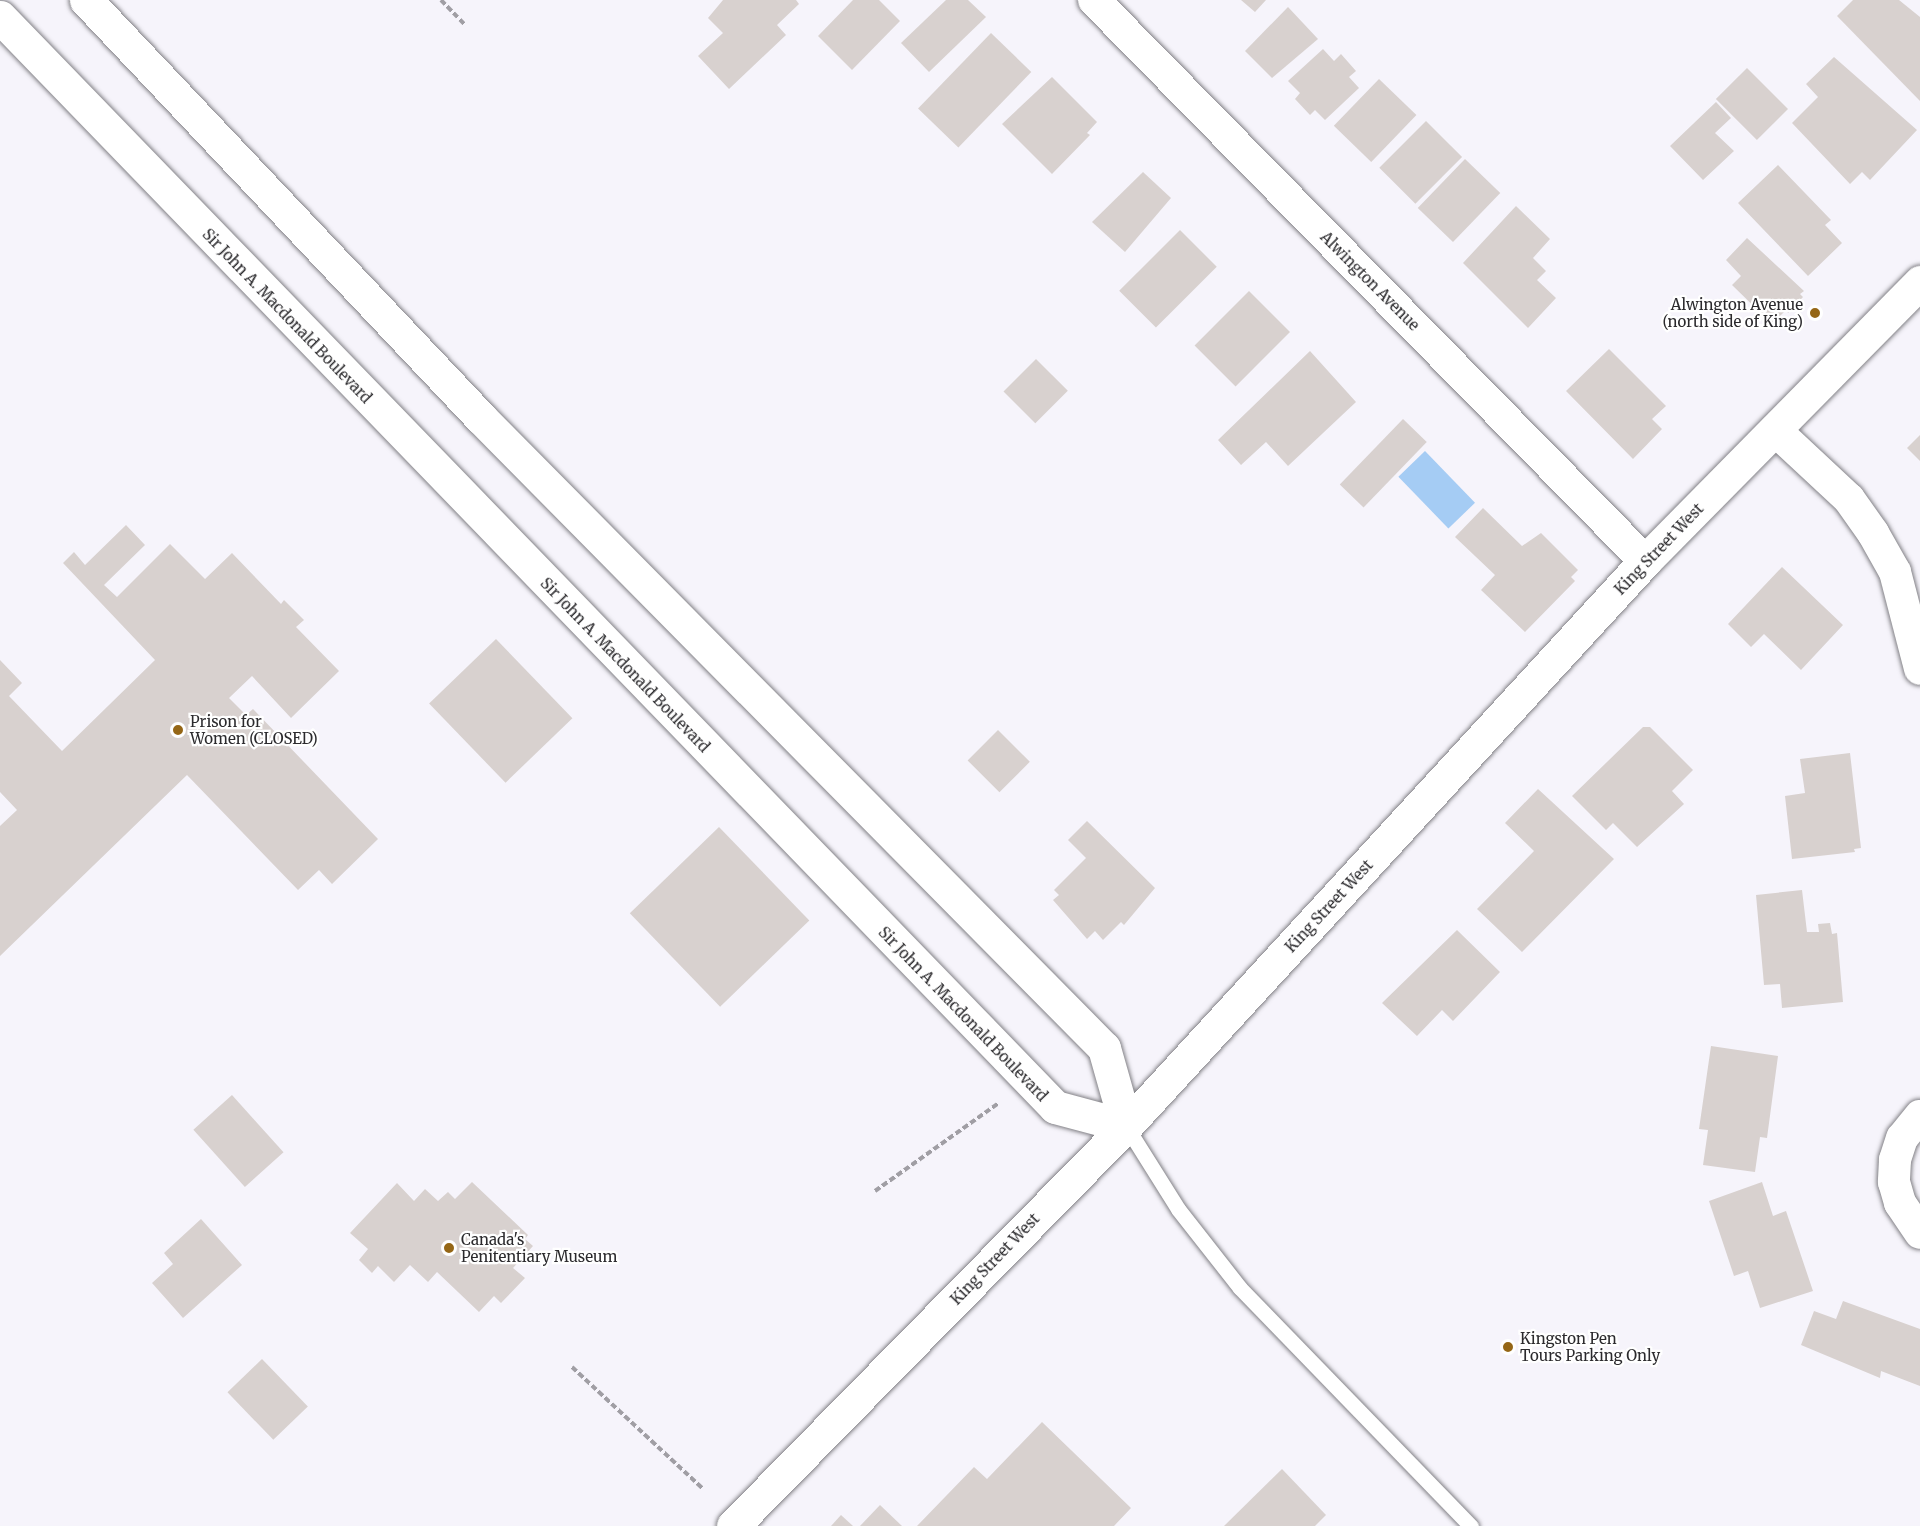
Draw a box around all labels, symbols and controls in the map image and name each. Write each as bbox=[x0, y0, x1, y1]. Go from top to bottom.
street label: Sir John A. Macdonald Boulevard bbox=[199, 225, 375, 407]
street label: Alwington Avenue bbox=[1317, 228, 1423, 334]
place label: Alwington Avenue (north side of King) bbox=[1663, 295, 1803, 330]
marker: Alwington Avenue (north side of King) bbox=[1808, 306, 1822, 320]
street label: King Street West bbox=[1611, 500, 1707, 598]
street label: Sir John A. Macdonald Boulevard bbox=[537, 574, 713, 756]
place label: Prison for Women (CLOSED) bbox=[190, 712, 318, 747]
marker: Prison for Women (CLOSED) bbox=[171, 723, 185, 737]
street label: King Street West bbox=[1282, 856, 1376, 956]
street label: Sir John A. Macdonald Boulevard bbox=[875, 923, 1051, 1105]
street label: King Street West bbox=[947, 1210, 1043, 1308]
place label: Canada's Penitentiary Museum bbox=[461, 1230, 617, 1265]
marker: Canada's Penitentiary Museum bbox=[442, 1241, 456, 1255]
place label: Kingston Pen Tours Parking Only bbox=[1520, 1329, 1660, 1364]
marker: Kingston Pen Tours Parking Only bbox=[1501, 1340, 1515, 1354]

